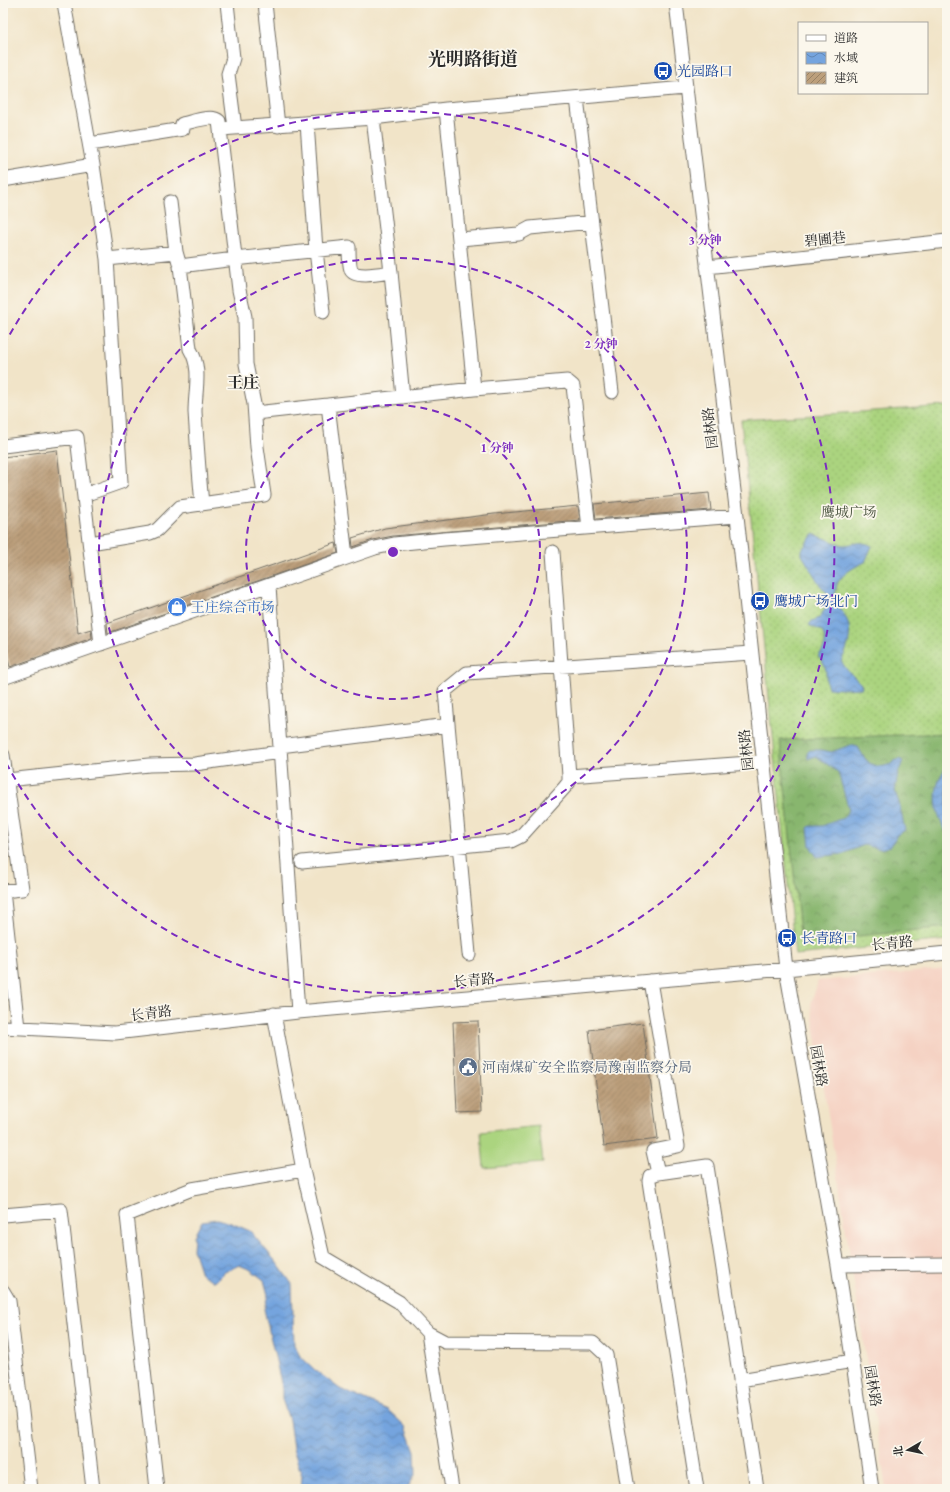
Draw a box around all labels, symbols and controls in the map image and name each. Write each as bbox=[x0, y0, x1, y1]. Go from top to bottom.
legend bbox=[798, 22, 928, 94]
text: 道路 bbox=[834, 30, 858, 46]
district label: 光明路街道 bbox=[428, 47, 518, 70]
text: 水域 bbox=[834, 50, 858, 66]
bus stop icon: 光园路口 bbox=[652, 60, 674, 82]
place label: 光园路口 bbox=[677, 62, 733, 80]
text: 建筑 bbox=[834, 70, 858, 86]
street label: 碧圃巷 bbox=[803, 228, 847, 250]
text: 3 分钟 bbox=[688, 232, 722, 248]
text: 2 分钟 bbox=[584, 336, 618, 352]
district label: 王庄 bbox=[227, 372, 259, 393]
street label: 园林路 bbox=[699, 406, 721, 450]
text: 1 分钟 bbox=[480, 440, 514, 456]
park label: 鹰城广场 bbox=[821, 503, 877, 521]
centre of rings bbox=[386, 545, 400, 559]
bus stop icon: 鹰城广场北门 bbox=[749, 590, 771, 612]
place label: 鹰城广场北门 bbox=[774, 592, 858, 610]
shop icon: 王庄综合市场 bbox=[166, 596, 188, 618]
place label: 王庄综合市场 bbox=[191, 598, 275, 616]
street label: 园林路 bbox=[735, 728, 757, 772]
bus stop icon: 长青路口 bbox=[776, 927, 798, 949]
place label: 长青路口 bbox=[801, 929, 857, 947]
street label: 长青路 bbox=[870, 932, 914, 954]
street label: 长青路 bbox=[452, 969, 496, 991]
street label: 长青路 bbox=[129, 1002, 173, 1024]
street label: 园林路 bbox=[806, 1044, 832, 1088]
public building icon: 河南煤矿安全监察局豫南监察分局 bbox=[457, 1056, 479, 1078]
place label: 河南煤矿安全监察局豫南监察分局 bbox=[482, 1058, 692, 1076]
street label: 园林路 bbox=[861, 1364, 885, 1408]
north arrow bbox=[888, 1430, 928, 1470]
text: 北 bbox=[890, 1445, 906, 1458]

